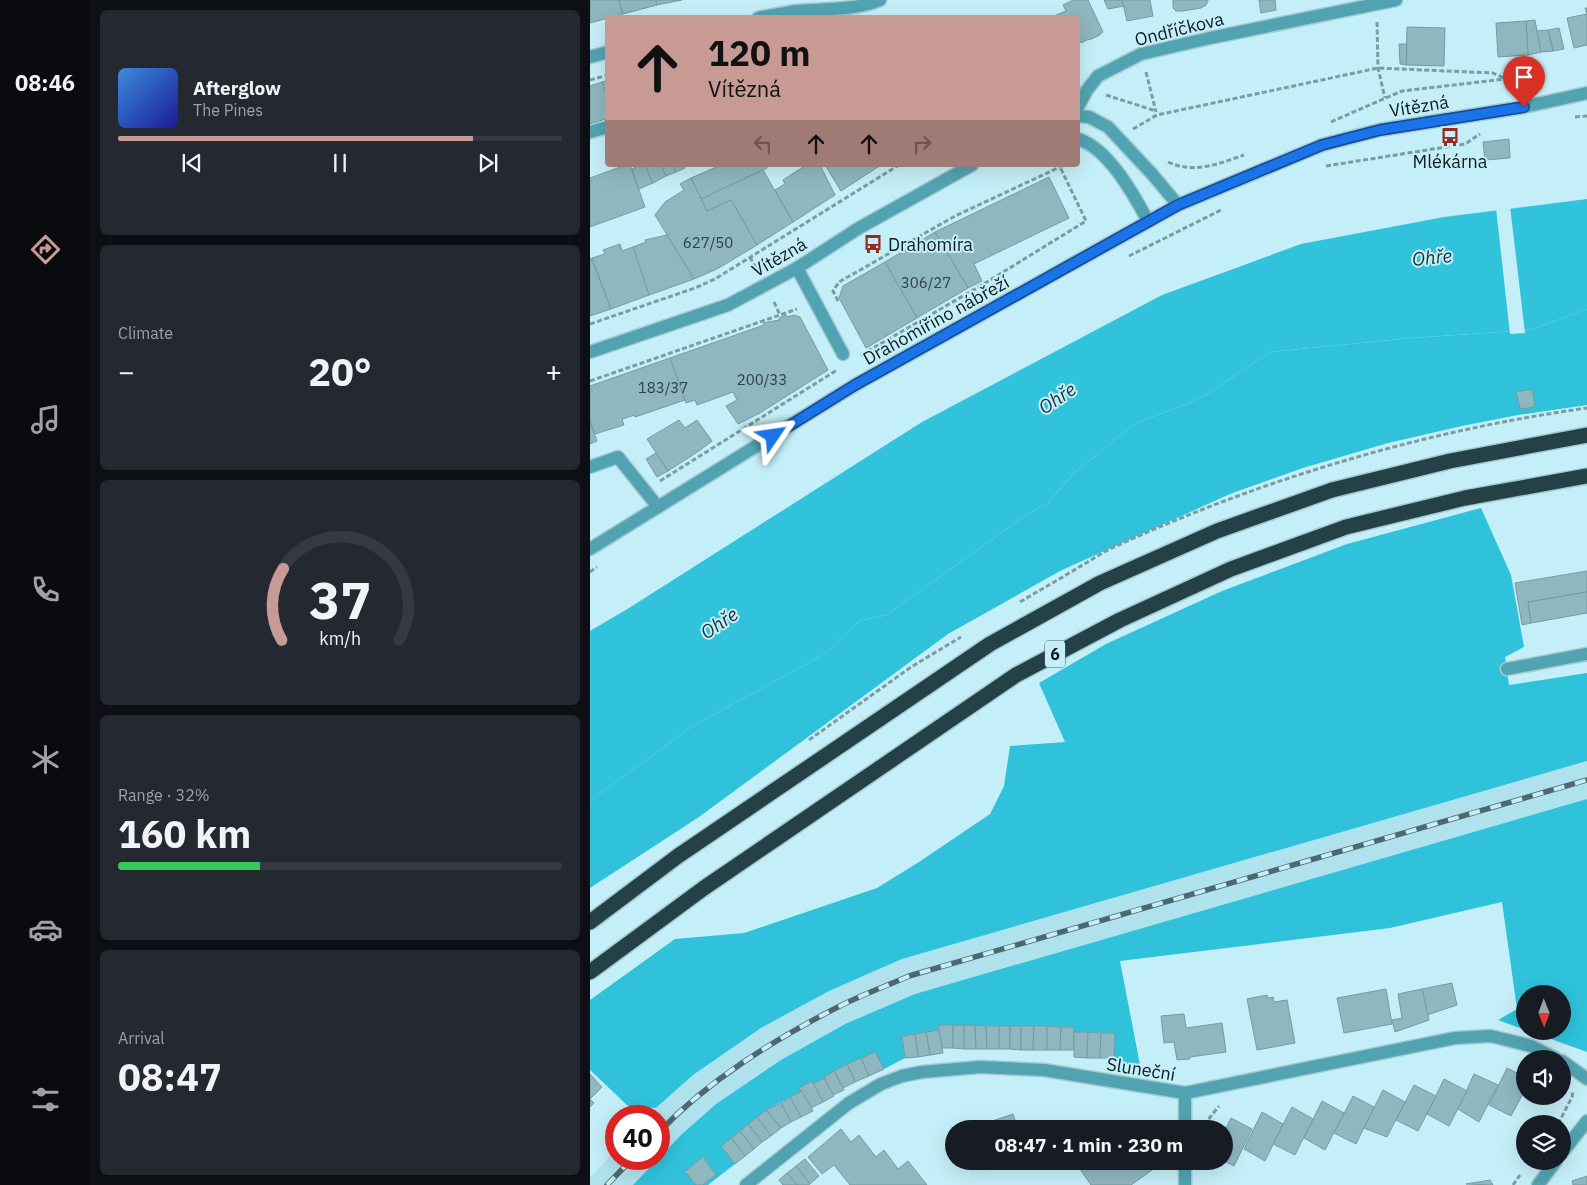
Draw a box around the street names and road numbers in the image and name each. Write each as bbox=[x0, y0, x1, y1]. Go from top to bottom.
street label: Ondříčkova bbox=[1132, 7, 1226, 51]
street label: Vítězná bbox=[1388, 90, 1451, 122]
street label: Vítězná bbox=[747, 232, 811, 282]
street label: Drahomířino nábřeží bbox=[859, 270, 1014, 370]
road number: 6 bbox=[1045, 641, 1065, 668]
street label: Sluneční bbox=[1105, 1052, 1178, 1086]

